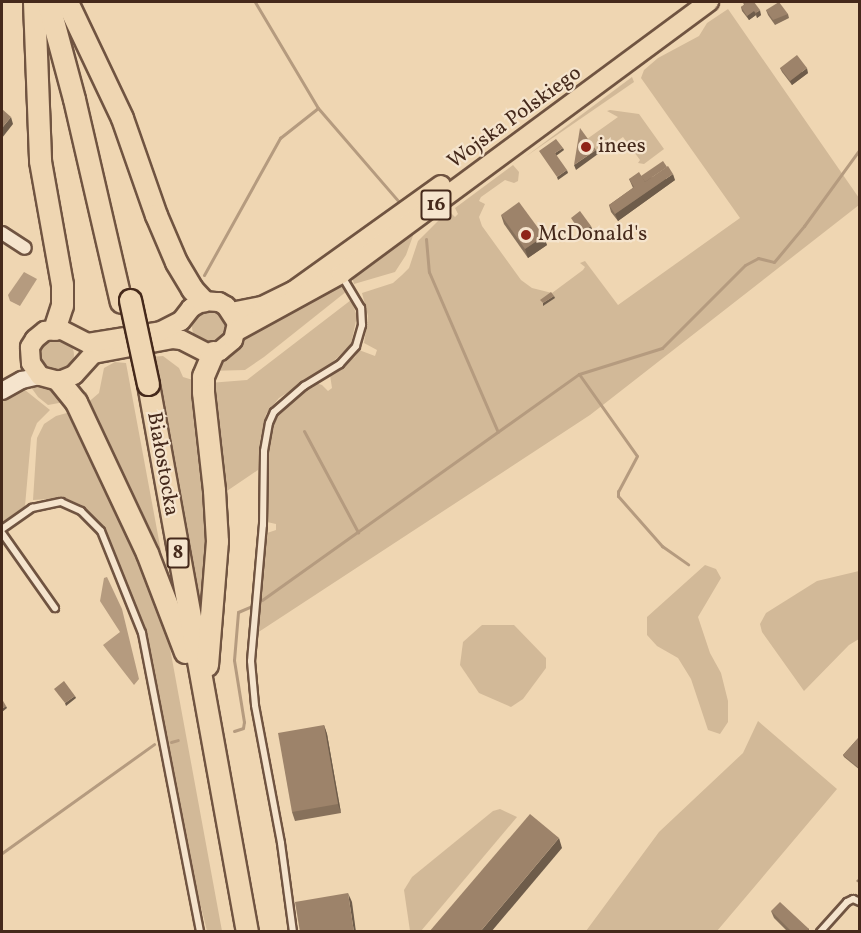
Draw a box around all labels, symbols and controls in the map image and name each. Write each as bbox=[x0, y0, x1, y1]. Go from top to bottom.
street label: Wojska Polskiego bbox=[443, 61, 587, 175]
place label: inees bbox=[598, 134, 646, 160]
marker: inees bbox=[579, 140, 593, 154]
road number: 16 bbox=[420, 188, 452, 222]
place label: McDonald's bbox=[538, 222, 647, 248]
marker: McDonald's bbox=[519, 228, 533, 242]
street label: Białostocka bbox=[140, 410, 184, 518]
road number: 8 bbox=[166, 536, 190, 570]

